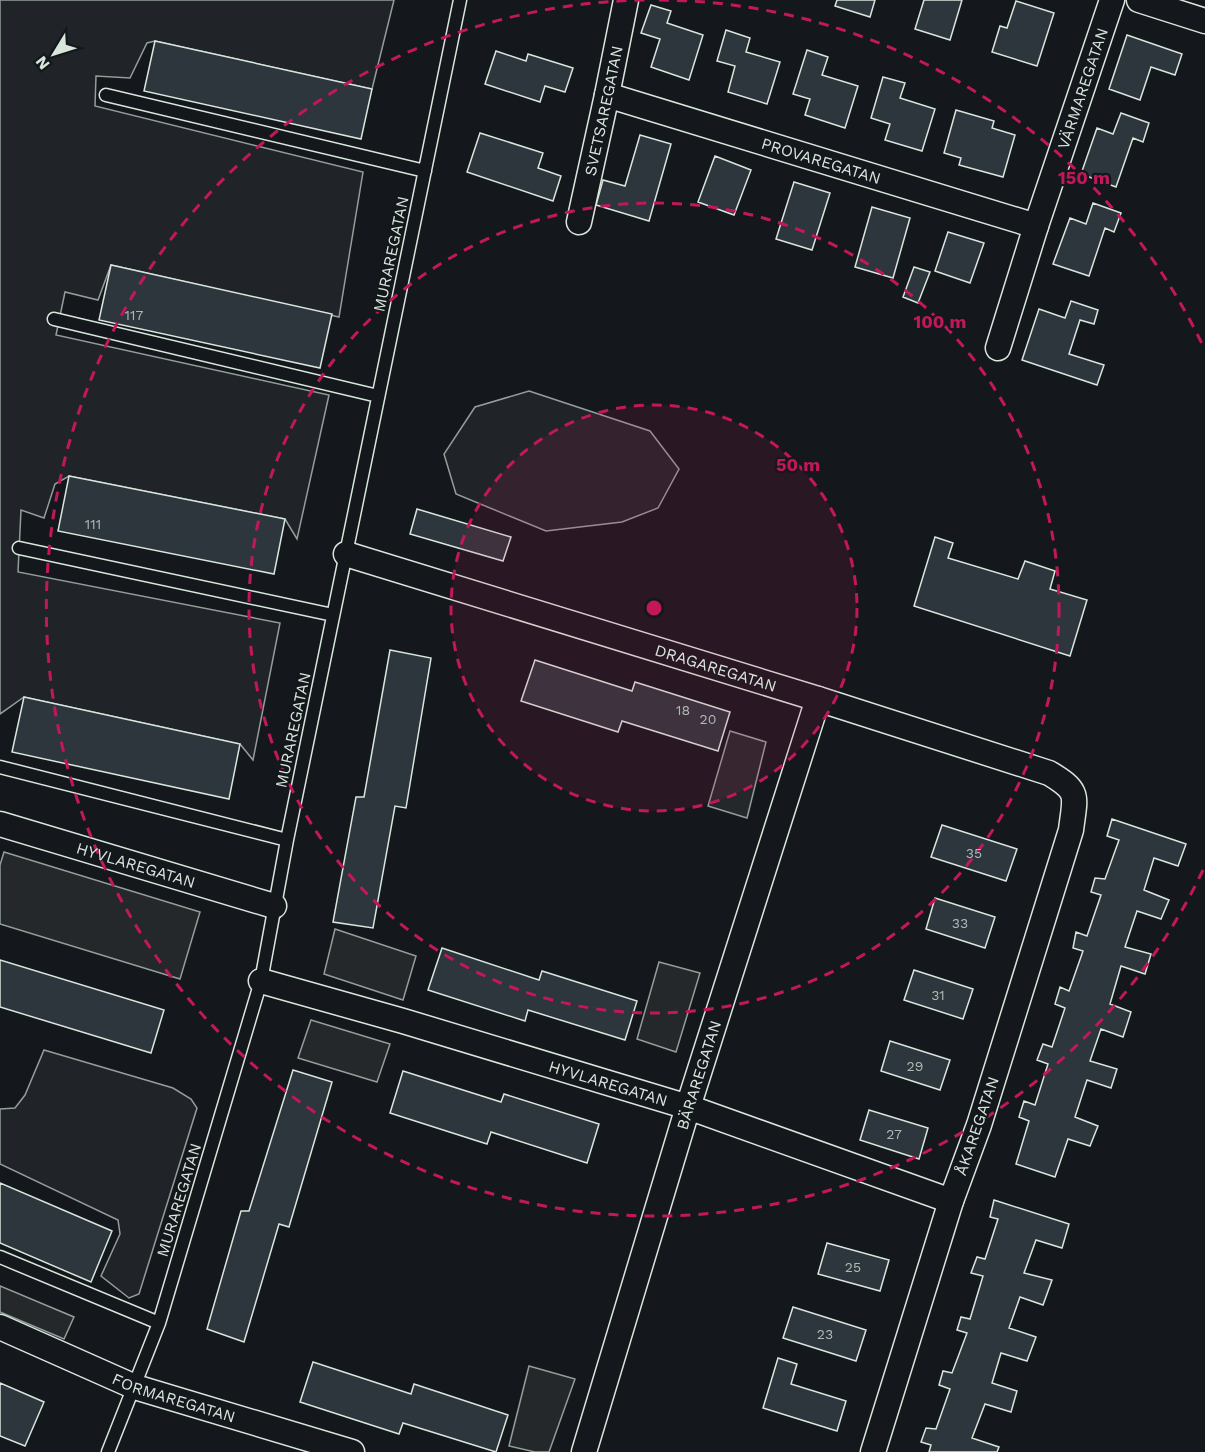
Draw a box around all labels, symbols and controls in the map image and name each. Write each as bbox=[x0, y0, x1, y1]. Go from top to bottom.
north arrow bbox=[24, 24, 84, 84]
street label: VÄRMAREGATAN bbox=[1053, 25, 1111, 151]
street label: SVETSAREGATAN bbox=[580, 44, 626, 177]
text: N bbox=[31, 52, 54, 73]
street label: PROVAREGATAN bbox=[759, 133, 883, 188]
text: 150 m bbox=[1058, 167, 1110, 188]
street label: MURAREGATAN bbox=[369, 194, 413, 314]
house number: 117 bbox=[125, 307, 144, 323]
text: 100 m bbox=[913, 311, 967, 332]
text: 50 m bbox=[776, 454, 820, 475]
house number: 111 bbox=[85, 516, 101, 532]
centre of rings bbox=[644, 598, 664, 618]
street label: DRAGAREGATAN bbox=[653, 640, 779, 695]
street label: MURAREGATAN bbox=[271, 670, 315, 790]
house number: 18 bbox=[676, 702, 690, 718]
house number: 20 bbox=[700, 711, 716, 727]
street label: HYVLAREGATAN bbox=[74, 838, 198, 891]
house number: 35 bbox=[966, 845, 982, 861]
house number: 33 bbox=[952, 915, 968, 931]
house number: 31 bbox=[931, 987, 945, 1003]
street label: BÄRAREGATAN bbox=[672, 1018, 725, 1132]
street label: HYVLAREGATAN bbox=[547, 1056, 670, 1110]
house number: 29 bbox=[907, 1058, 923, 1074]
street label: ÅKAREGATAN bbox=[951, 1074, 1003, 1178]
house number: 27 bbox=[886, 1126, 902, 1142]
street label: MURAREGATAN bbox=[153, 1141, 205, 1259]
house number: 25 bbox=[845, 1259, 861, 1275]
house number: 23 bbox=[817, 1326, 833, 1342]
street label: FORMAREGATAN bbox=[109, 1369, 238, 1426]

